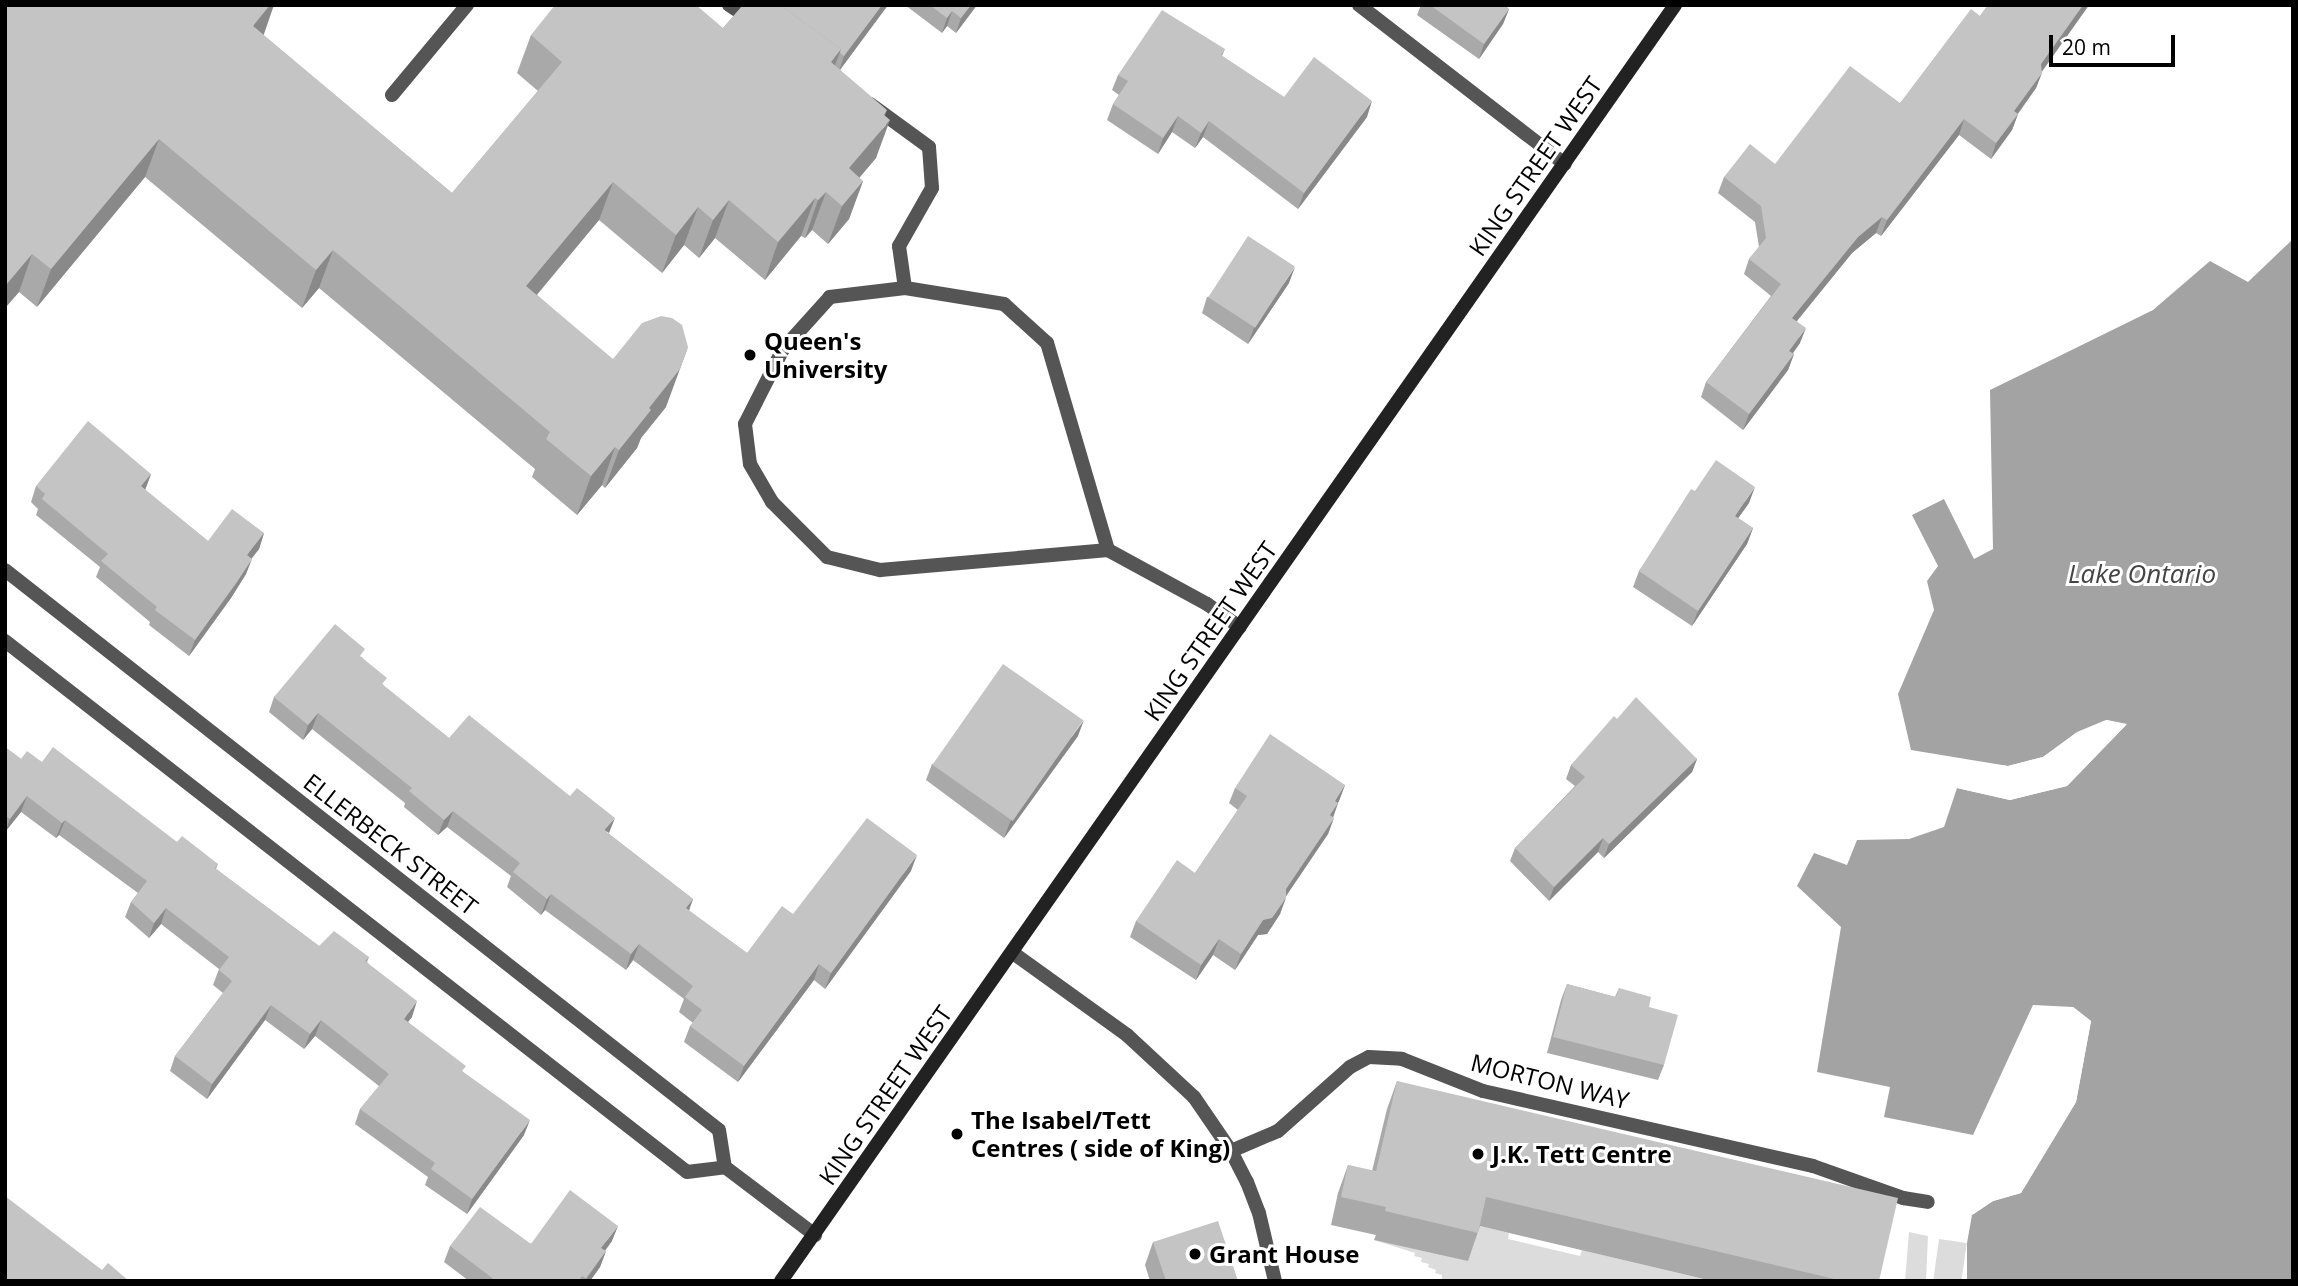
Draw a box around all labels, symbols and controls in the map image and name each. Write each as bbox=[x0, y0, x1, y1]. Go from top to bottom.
scale bar bbox=[2053, 21, 2179, 65]
text: 20 m bbox=[2062, 33, 2111, 61]
street label: KING STREET WEST bbox=[1462, 71, 1608, 261]
place label: Queen's University bbox=[764, 327, 887, 383]
marker: Queen's University bbox=[742, 347, 758, 363]
street label: KING STREET WEST bbox=[1137, 536, 1283, 726]
water label: Lake Ontario bbox=[2068, 558, 2216, 590]
street label: ELLERBECK STREET bbox=[298, 767, 484, 921]
street label: KING STREET WEST bbox=[812, 1000, 958, 1190]
street label: MORTON WAY bbox=[1468, 1047, 1632, 1115]
place label: The Isabel/Tett Centres ( side of King) bbox=[971, 1106, 1230, 1162]
marker: The Isabel/Tett Centres ( side of King) bbox=[949, 1126, 965, 1142]
place label: J.K. Tett Centre bbox=[1492, 1140, 1672, 1168]
marker: J.K. Tett Centre bbox=[1470, 1146, 1486, 1162]
place label: Grant House bbox=[1209, 1240, 1359, 1268]
marker: Grant House bbox=[1187, 1246, 1203, 1262]

